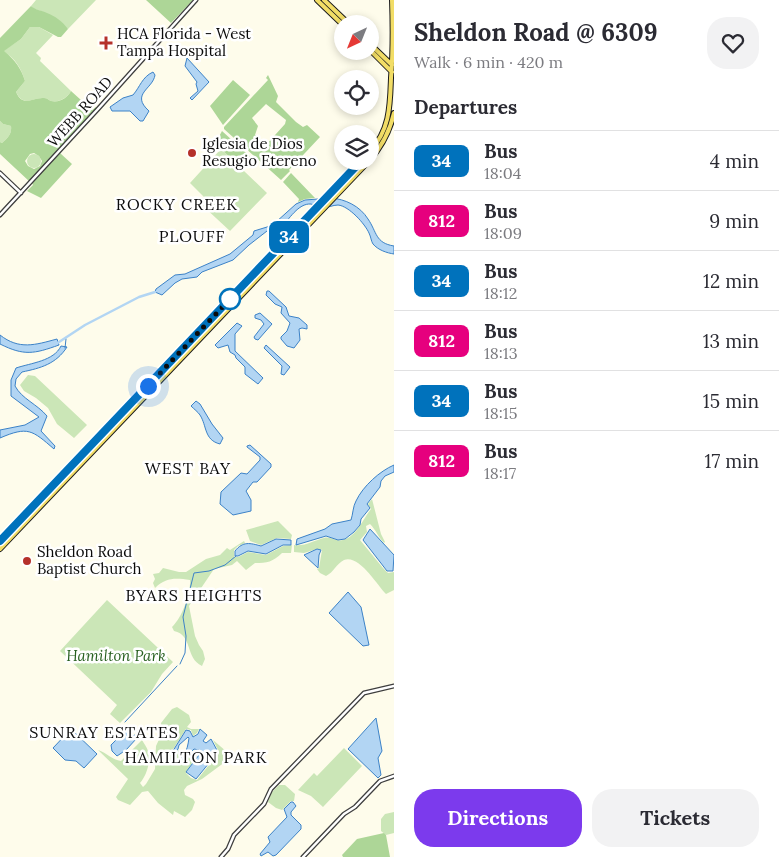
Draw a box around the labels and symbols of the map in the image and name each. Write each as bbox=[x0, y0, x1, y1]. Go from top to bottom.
north arrow bbox=[334, 15, 379, 60]
place label: HCA Florida - West Tampa Hospital bbox=[117, 24, 251, 60]
marker: HCA Florida - West Tampa Hospital bbox=[99, 36, 113, 50]
street label: WEBB ROAD bbox=[43, 72, 116, 151]
place label: Iglesia de Dios Resugio Etereno bbox=[202, 134, 317, 170]
marker: Iglesia de Dios Resugio Etereno bbox=[186, 147, 198, 159]
district label: ROCKY CREEK bbox=[116, 194, 238, 214]
line badge: 34 bbox=[266, 221, 312, 253]
district label: PLOUFF bbox=[159, 226, 225, 246]
unlabelled marker bbox=[219, 288, 241, 310]
your location bbox=[136, 374, 161, 399]
district label: WEST BAY bbox=[145, 458, 231, 478]
place label: Sheldon Road Baptist Church bbox=[37, 542, 142, 578]
marker: Sheldon Road Baptist Church bbox=[21, 555, 33, 567]
district label: BYARS HEIGHTS bbox=[125, 585, 263, 605]
park label: Hamilton Park bbox=[66, 646, 166, 665]
district label: SUNRAY ESTATES bbox=[29, 722, 179, 742]
district label: HAMILTON PARK bbox=[124, 747, 268, 767]

